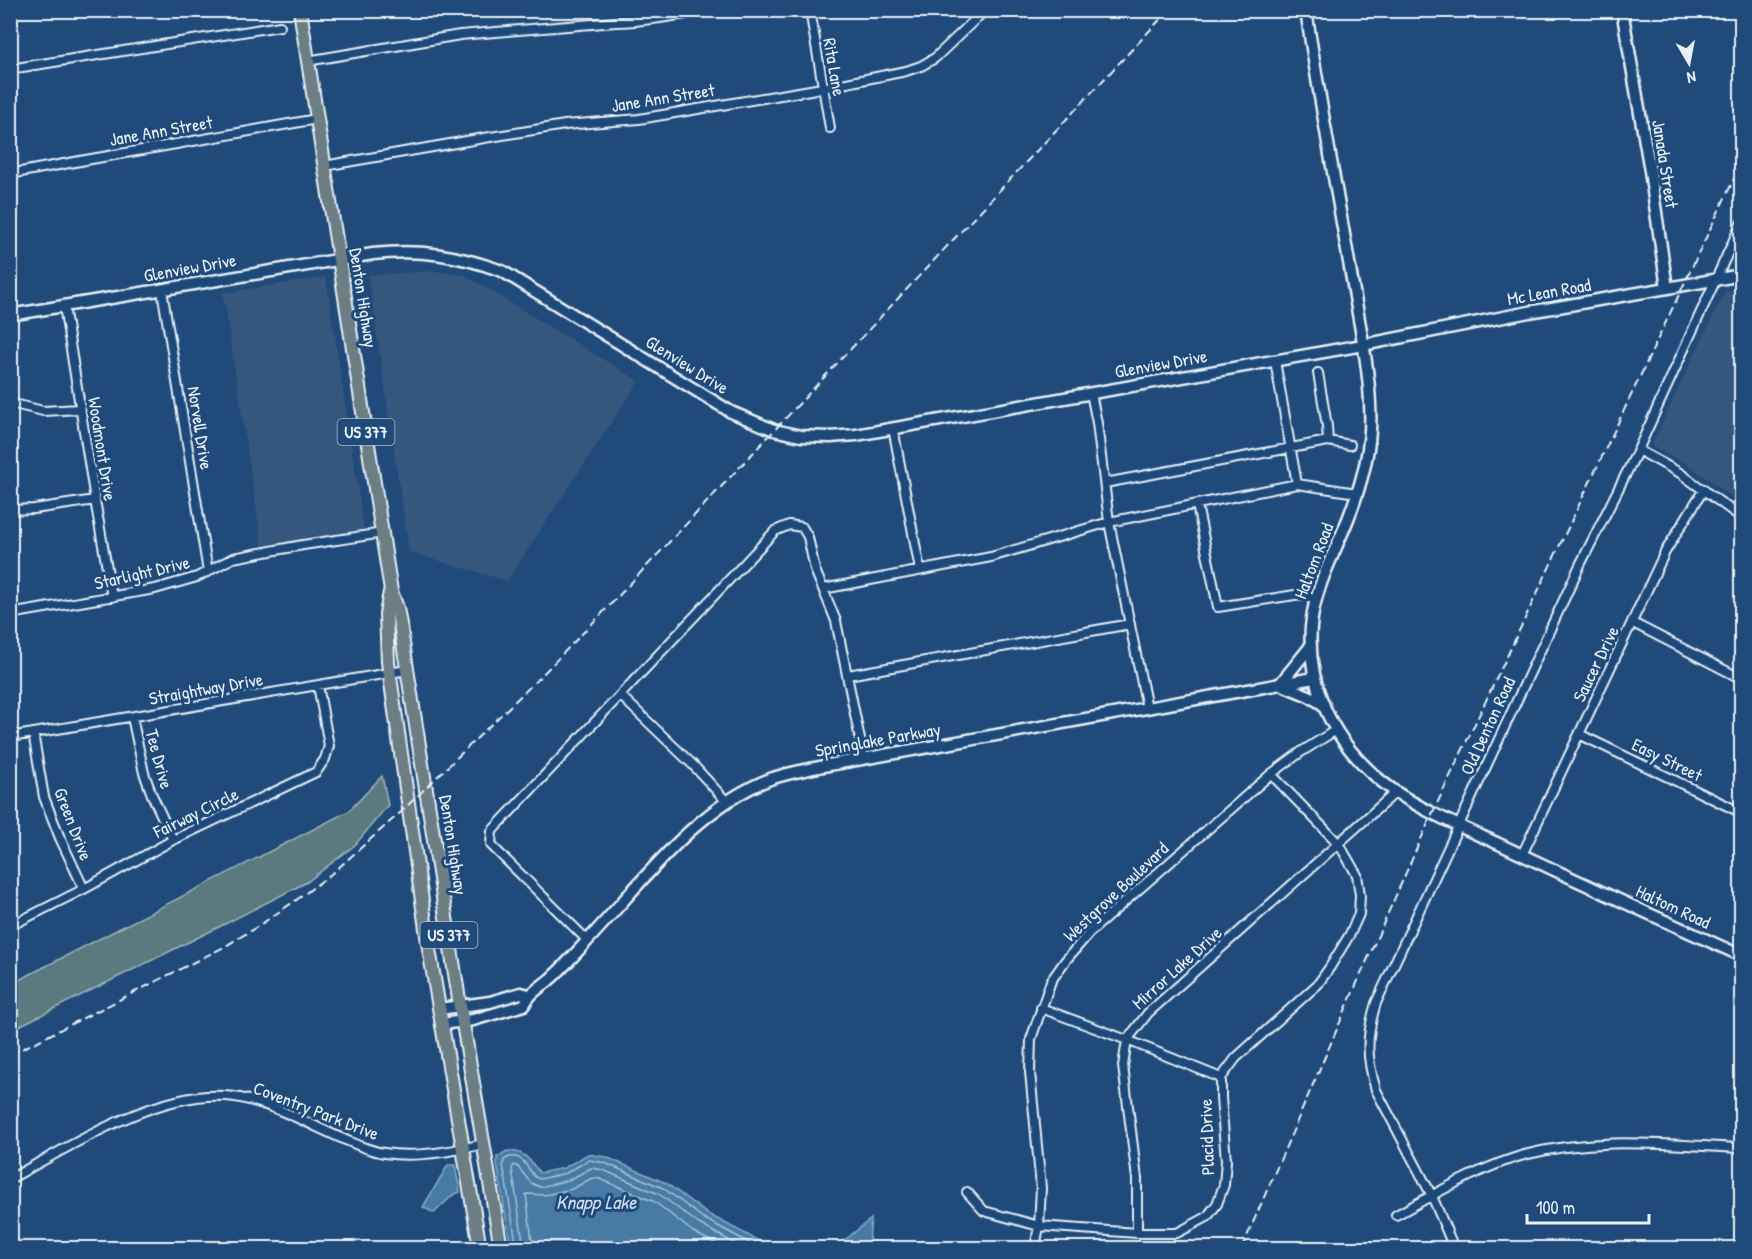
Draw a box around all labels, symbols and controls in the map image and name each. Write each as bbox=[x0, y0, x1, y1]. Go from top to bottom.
north arrow bbox=[1659, 33, 1719, 93]
street label: Rita Lane bbox=[817, 36, 852, 98]
text: N bbox=[1685, 66, 1698, 89]
street label: Jane Ann Street bbox=[609, 77, 717, 118]
street label: Jane Ann Street bbox=[107, 109, 215, 152]
street label: Janada Street bbox=[1646, 118, 1685, 211]
street label: Denton Highway bbox=[343, 246, 384, 350]
street label: Glenview Drive bbox=[142, 247, 238, 288]
street label: Mc Lean Road bbox=[1505, 272, 1593, 311]
street label: Glenview Drive bbox=[641, 329, 734, 400]
street label: Glenview Drive bbox=[1113, 343, 1209, 384]
street label: Norvell Drive bbox=[182, 385, 219, 471]
street label: Woodmont Drive bbox=[82, 395, 123, 502]
road number: US 377 bbox=[338, 419, 394, 445]
street label: Haltom Road bbox=[1288, 519, 1339, 602]
street label: Starlight Drive bbox=[92, 549, 192, 596]
street label: Saucer Drive bbox=[1566, 622, 1625, 706]
street label: Straightway Drive bbox=[147, 666, 265, 711]
street label: Old Denton Road bbox=[1454, 673, 1521, 779]
street label: Springlake Parkway bbox=[813, 716, 943, 763]
street label: Tee Drive bbox=[140, 726, 179, 791]
street label: Easy Street bbox=[1628, 732, 1707, 788]
street label: Fairway Circle bbox=[148, 781, 242, 844]
street label: Green Drive bbox=[48, 784, 99, 864]
street label: Denton Highway bbox=[433, 793, 474, 897]
street label: Westgrove Boulevard bbox=[1057, 836, 1174, 947]
street label: Haltom Road bbox=[1632, 878, 1715, 935]
street label: Mirror Lake Drive bbox=[1126, 920, 1227, 1015]
road number: US 377 bbox=[420, 922, 478, 948]
street label: Coventry Park Drive bbox=[250, 1075, 383, 1146]
street label: Placid Drive bbox=[1193, 1098, 1220, 1176]
scale bar bbox=[1527, 1187, 1648, 1225]
water label: Knapp Lake bbox=[556, 1188, 637, 1216]
text: 100 m bbox=[1536, 1195, 1575, 1220]

